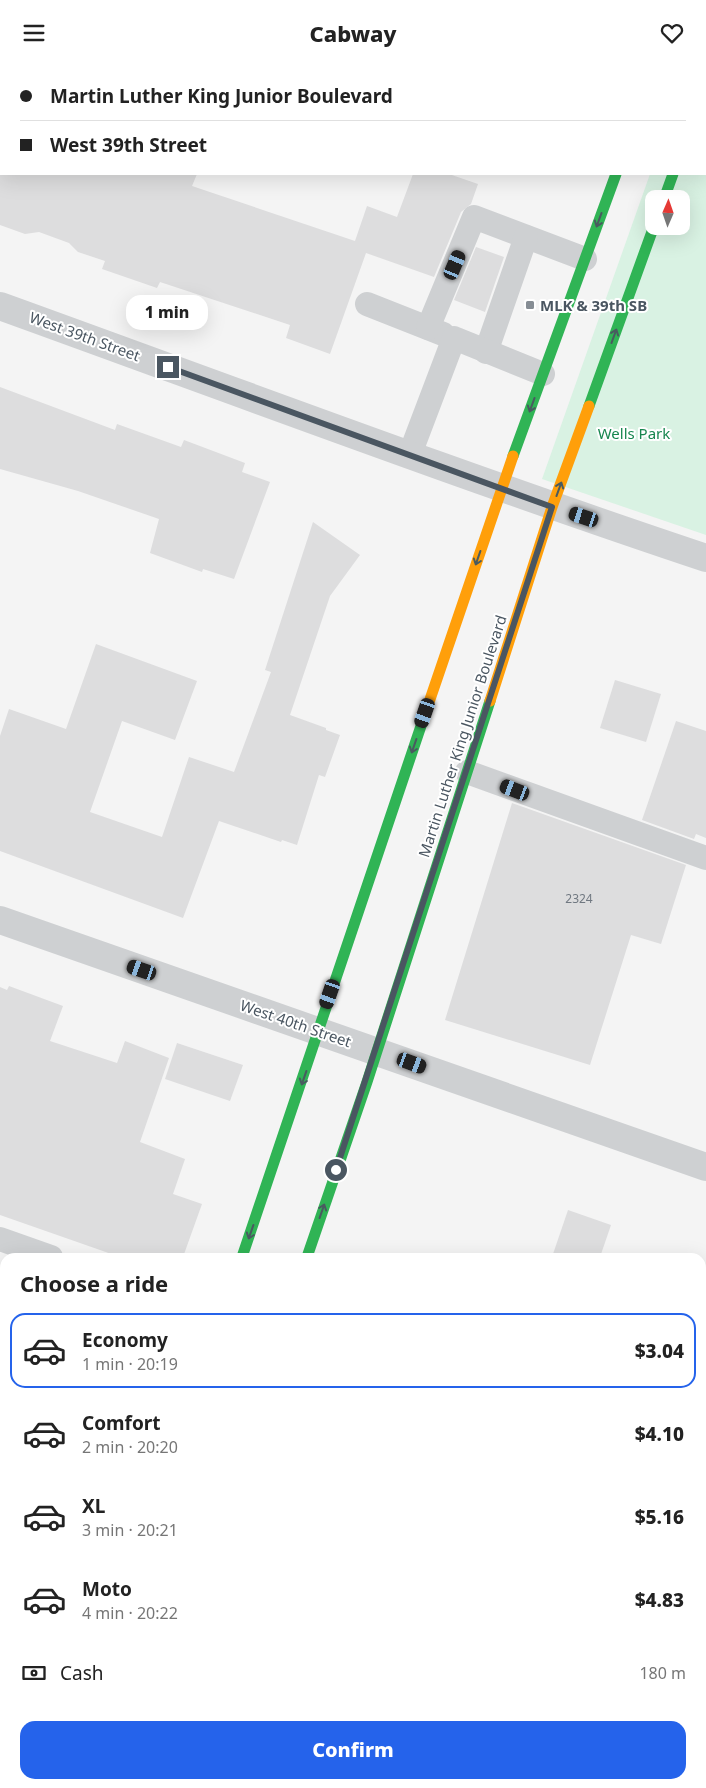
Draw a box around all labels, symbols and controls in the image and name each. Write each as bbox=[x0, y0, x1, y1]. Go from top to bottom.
text: Cabway bbox=[310, 18, 396, 48]
icon: menu bbox=[20, 19, 48, 47]
icon: heart bbox=[658, 19, 686, 47]
text: Martin Luther King Junior Boulevard bbox=[50, 83, 393, 109]
text: West 39th Street bbox=[50, 132, 207, 158]
north arrow bbox=[645, 190, 690, 235]
map controls bbox=[645, 190, 690, 235]
one-way arrow bbox=[594, 211, 603, 227]
car bbox=[442, 248, 467, 282]
callout: 1 min bbox=[127, 295, 209, 329]
place label: MLK & 39th SB bbox=[540, 295, 647, 315]
marker: MLK & 39th SB bbox=[524, 299, 536, 311]
text: 1 min bbox=[145, 301, 189, 323]
street label: West 39th Street bbox=[27, 307, 144, 365]
one-way arrow bbox=[610, 329, 619, 344]
route end bbox=[157, 356, 179, 378]
one-way arrow bbox=[527, 397, 536, 412]
park label: Wells Park bbox=[598, 423, 670, 443]
one-way arrow bbox=[555, 481, 564, 497]
car bbox=[567, 505, 600, 529]
one-way arrow bbox=[472, 550, 482, 566]
street label: Martin Luther King Junior Boulevard bbox=[413, 612, 511, 860]
car bbox=[413, 696, 436, 730]
one-way arrow bbox=[409, 737, 418, 753]
car bbox=[498, 778, 531, 802]
house number: 2324 bbox=[565, 890, 593, 907]
car bbox=[125, 958, 158, 982]
car bbox=[318, 977, 341, 1011]
street label: West 40th Street bbox=[238, 995, 355, 1052]
car bbox=[395, 1051, 428, 1075]
one-way arrow bbox=[299, 1069, 308, 1085]
route start bbox=[325, 1159, 347, 1181]
one-way arrow bbox=[318, 1204, 328, 1220]
one-way arrow bbox=[246, 1223, 255, 1239]
text: Choose a ride bbox=[20, 1268, 168, 1298]
text: Economy bbox=[82, 1327, 168, 1353]
icon: car bbox=[22, 1328, 67, 1373]
text: $3.04 bbox=[635, 1338, 684, 1364]
text: 1 min · 20:19 bbox=[82, 1353, 178, 1375]
text: Comfort bbox=[82, 1410, 161, 1436]
icon: car bbox=[22, 1411, 67, 1456]
text: $4.10 bbox=[635, 1421, 684, 1447]
text: 2 min · 20:20 bbox=[82, 1436, 178, 1458]
text: XL bbox=[82, 1493, 105, 1519]
icon: car bbox=[22, 1494, 67, 1539]
text: $5.16 bbox=[635, 1504, 684, 1530]
text: 3 min · 20:21 bbox=[82, 1519, 178, 1541]
text: Moto bbox=[82, 1576, 132, 1602]
icon: car bbox=[22, 1577, 67, 1622]
text: $4.83 bbox=[635, 1587, 684, 1613]
text: 4 min · 20:22 bbox=[82, 1602, 178, 1624]
icon: cash bbox=[20, 1659, 48, 1687]
text: Cash bbox=[60, 1660, 104, 1686]
text: 180 m bbox=[639, 1662, 686, 1684]
button: Confirm bbox=[20, 1721, 686, 1779]

